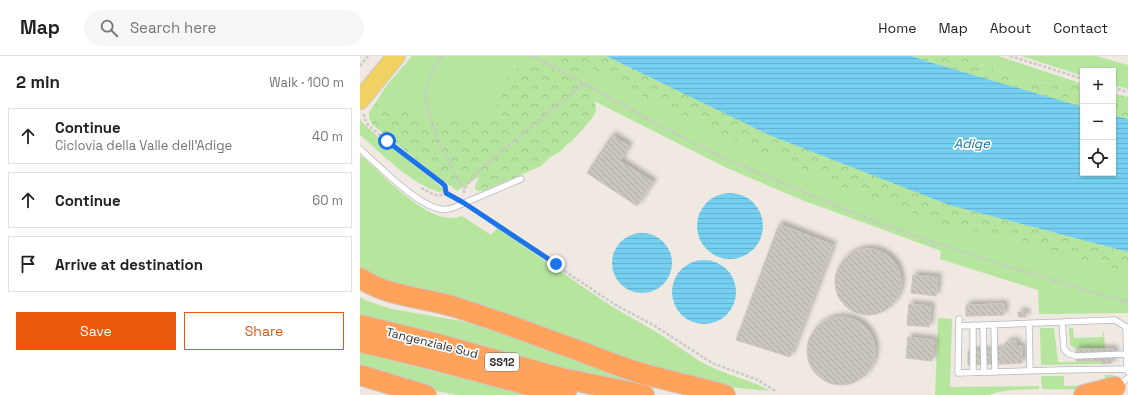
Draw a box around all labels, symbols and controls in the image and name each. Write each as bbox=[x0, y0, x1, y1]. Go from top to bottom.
search box bbox=[84, 10, 364, 46]
text: Map bbox=[20, 15, 60, 40]
icon: search bbox=[98, 17, 120, 39]
text: Search here bbox=[130, 18, 216, 37]
text: Home bbox=[878, 19, 916, 37]
text: Map bbox=[938, 19, 968, 37]
text: About bbox=[990, 19, 1031, 37]
text: Contact bbox=[1053, 19, 1108, 37]
map controls bbox=[1080, 68, 1116, 176]
button: + bbox=[1080, 68, 1116, 104]
text: 2 min bbox=[16, 71, 60, 93]
text: Walk · 100 m bbox=[269, 74, 344, 91]
button: − bbox=[1080, 104, 1116, 140]
text: Continue bbox=[55, 118, 121, 137]
icon: ahead bbox=[17, 125, 39, 147]
text: 40 m bbox=[312, 128, 343, 145]
route start bbox=[378, 132, 396, 150]
water label: Adige bbox=[954, 135, 991, 152]
text: Ciclovia della Valle dell'Adige bbox=[55, 137, 232, 154]
button: locate bbox=[1080, 140, 1116, 176]
icon: ahead bbox=[17, 189, 39, 211]
text: Continue bbox=[55, 191, 121, 210]
text: 60 m bbox=[312, 192, 343, 209]
icon: arrive bbox=[17, 253, 39, 275]
text: Arrive at destination bbox=[55, 255, 203, 274]
route end bbox=[547, 255, 565, 273]
button: Save bbox=[16, 312, 176, 350]
button: Share bbox=[184, 312, 344, 350]
street label: Tangenziale Sud bbox=[384, 324, 480, 362]
road number: SS12 bbox=[485, 353, 519, 371]

